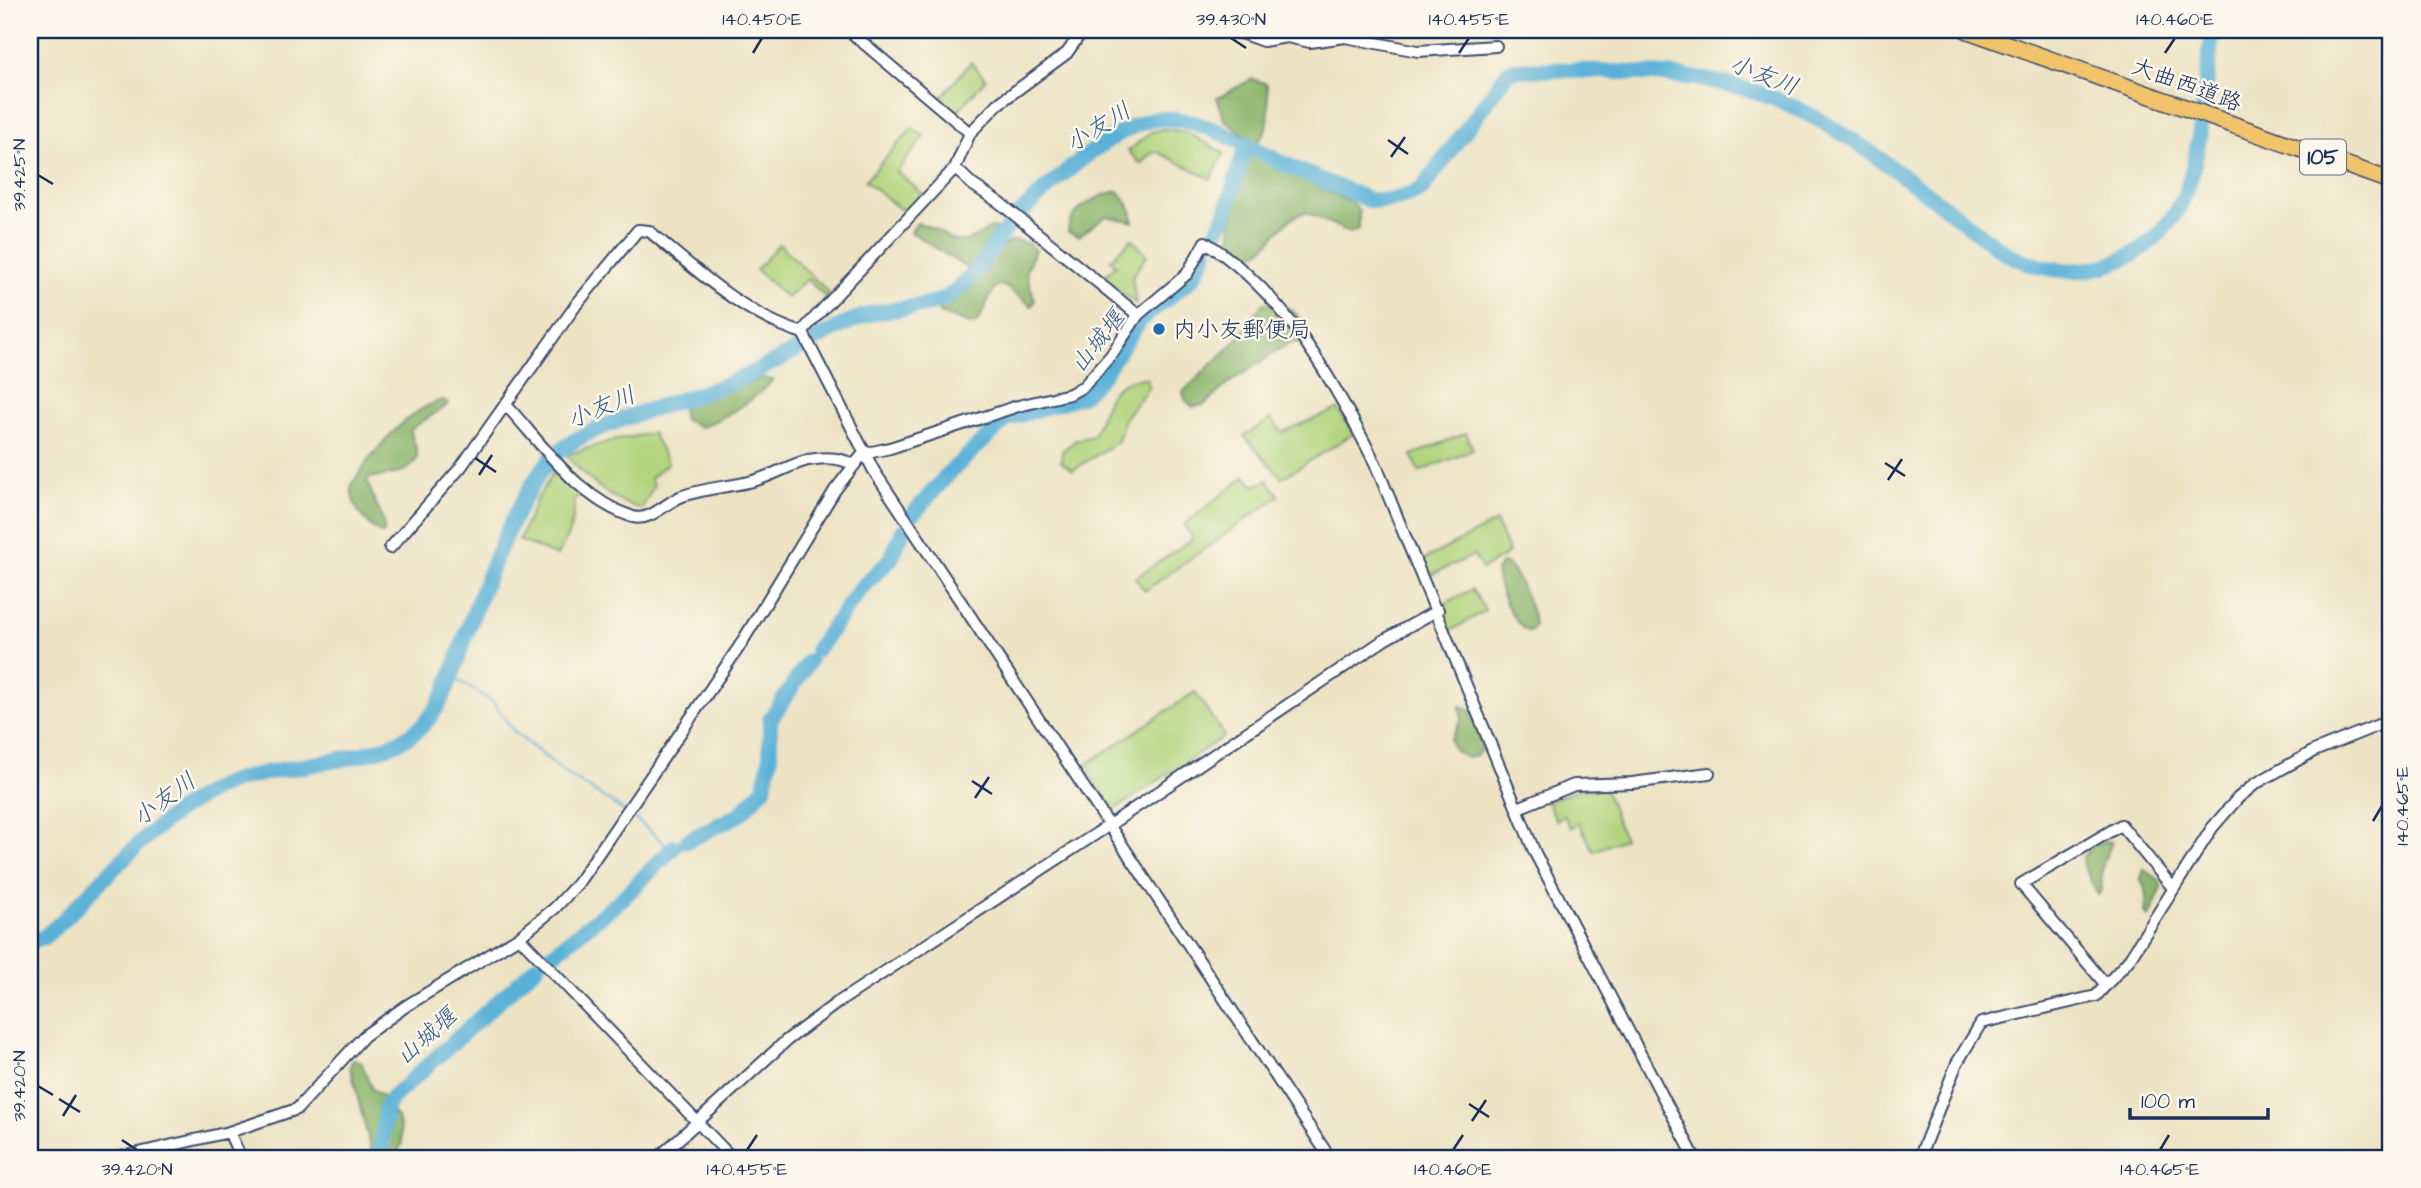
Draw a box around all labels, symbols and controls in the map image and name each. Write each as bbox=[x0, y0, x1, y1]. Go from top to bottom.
text: 140.450°E bbox=[722, 7, 802, 32]
text: 39.430°N bbox=[1196, 7, 1266, 32]
text: 140.455°E bbox=[1429, 7, 1510, 32]
text: 140.460°E bbox=[2136, 7, 2214, 32]
water label: 小友川 bbox=[1724, 47, 1803, 105]
street label: 大曲西道路 bbox=[2127, 50, 2246, 120]
water label: 小友川 bbox=[1059, 94, 1138, 161]
text: 39.425°N bbox=[7, 139, 32, 211]
road number: 105 bbox=[2300, 140, 2346, 174]
water label: 山城堰 bbox=[1062, 300, 1135, 380]
place label: 内小友郵便局 bbox=[1173, 314, 1311, 346]
marker: 内小友郵便局 bbox=[1151, 321, 1167, 337]
water label: 小友川 bbox=[562, 378, 641, 438]
water label: 小友川 bbox=[126, 765, 204, 835]
text: 140.465°E bbox=[2390, 766, 2415, 846]
water label: 山城堰 bbox=[389, 998, 467, 1073]
text: 39.420°N bbox=[7, 1050, 32, 1122]
scale bar bbox=[2130, 1076, 2269, 1120]
text: 100 m bbox=[2141, 1087, 2196, 1116]
text: 39.420°N bbox=[101, 1157, 173, 1182]
text: 140.455°E bbox=[707, 1157, 788, 1182]
text: 140.460°E bbox=[1414, 1157, 1492, 1182]
text: 140.465°E bbox=[2120, 1157, 2200, 1182]

